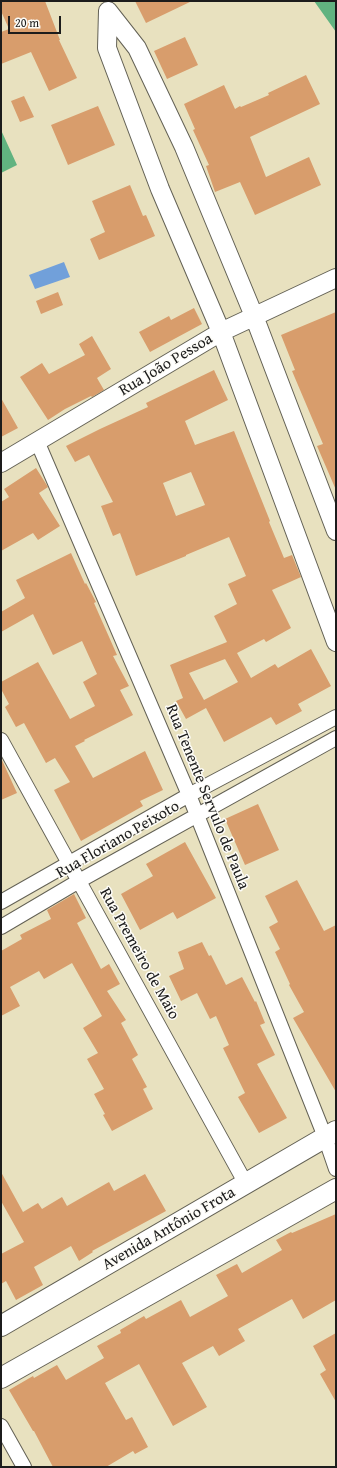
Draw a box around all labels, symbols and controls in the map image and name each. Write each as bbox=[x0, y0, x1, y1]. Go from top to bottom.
scale bar bbox=[10, 8, 63, 34]
text: 20 m bbox=[15, 14, 39, 31]
street label: Rua João Pessoa bbox=[116, 329, 216, 401]
street label: Rua Tenente Servulo de Paula bbox=[161, 702, 253, 892]
street label: Rua Floriano Peixoto bbox=[53, 797, 183, 883]
street label: Rua Premeiro de Maio bbox=[95, 885, 183, 1023]
street label: Avenida Antônio Frota bbox=[99, 1183, 239, 1275]

